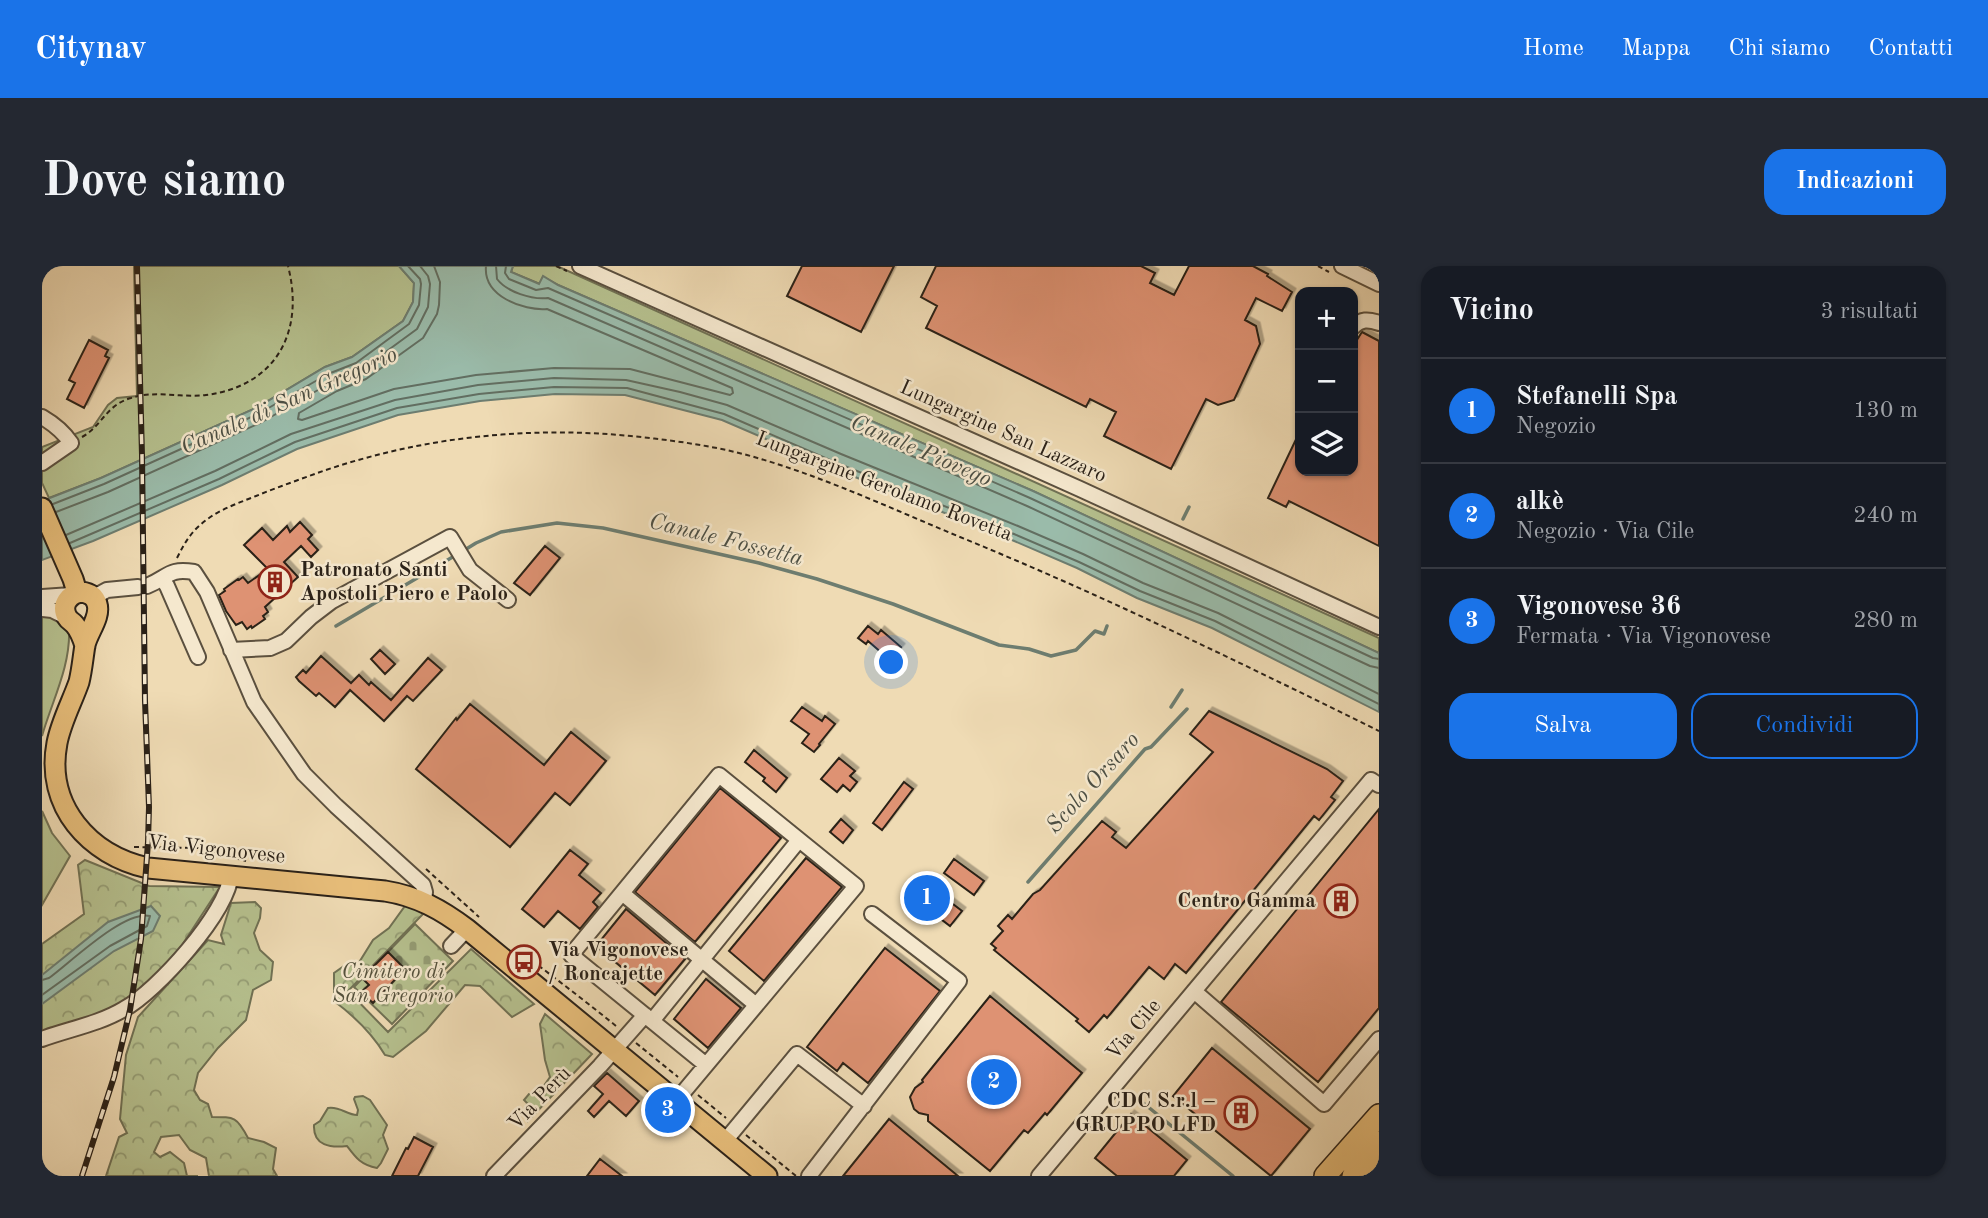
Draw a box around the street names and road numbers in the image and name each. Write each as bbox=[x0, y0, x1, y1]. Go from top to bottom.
street label: Lungargine San Lazzaro bbox=[897, 377, 1109, 487]
street label: Lungargine Gerolamo Rovetta bbox=[753, 428, 1015, 546]
street label: Via Vigonovese bbox=[146, 832, 286, 868]
street label: Via Cile bbox=[1103, 996, 1165, 1064]
street label: Via Perù bbox=[505, 1063, 575, 1135]

